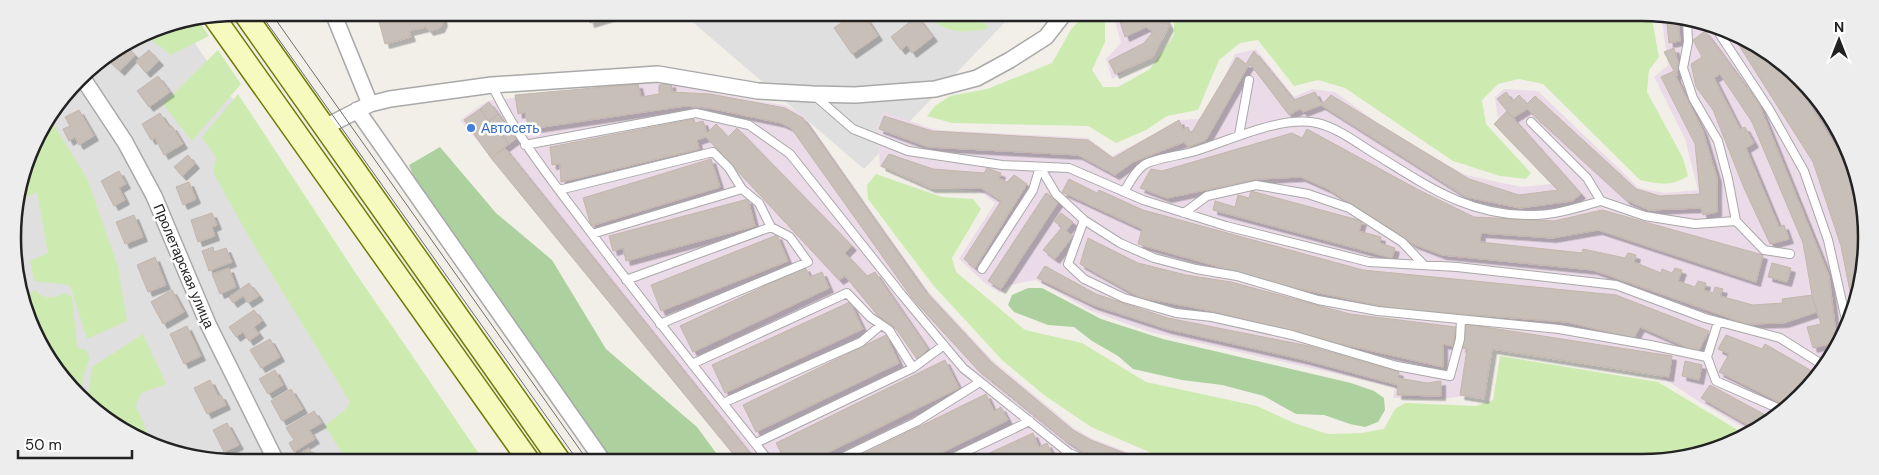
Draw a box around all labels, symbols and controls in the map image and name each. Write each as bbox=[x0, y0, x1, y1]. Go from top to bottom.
north arrow bbox=[1814, 15, 1864, 65]
text: N bbox=[1834, 18, 1844, 36]
place label: Автосеть bbox=[481, 119, 540, 137]
marker: Автосеть bbox=[465, 122, 477, 134]
street label: Пролетарская улица bbox=[150, 201, 218, 331]
scale bar bbox=[18, 428, 131, 460]
text: 50 m bbox=[25, 435, 62, 455]

